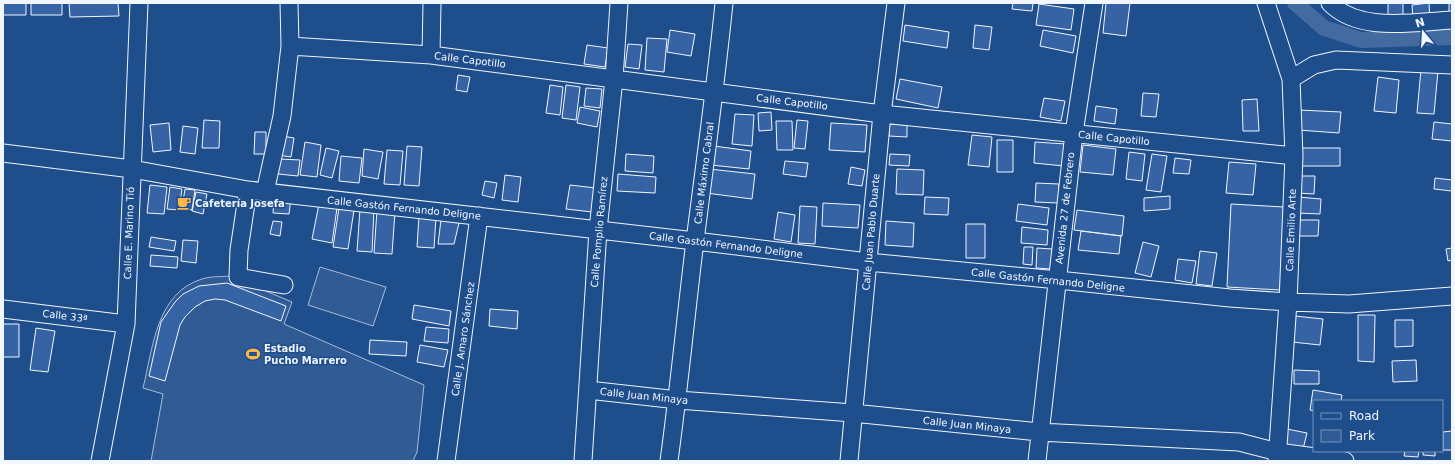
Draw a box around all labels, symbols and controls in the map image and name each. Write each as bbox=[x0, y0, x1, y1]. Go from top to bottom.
north arrow bbox=[1403, 12, 1443, 52]
text: N bbox=[1414, 15, 1426, 31]
street label: Calle Capotillo bbox=[434, 50, 506, 70]
street label: Calle Capotillo bbox=[756, 92, 828, 112]
street label: Calle Máximo Cabral bbox=[692, 121, 716, 225]
street label: Calle Capotillo bbox=[1078, 129, 1150, 147]
street label: Avenida 27 de Febrero bbox=[1054, 152, 1076, 264]
street label: Calle Juan Pablo Duarte bbox=[860, 173, 882, 291]
street label: Calle Pomplio Ramírez bbox=[589, 176, 609, 288]
street label: Calle E. Marino Tió bbox=[122, 187, 136, 279]
street label: Calle Emilio Arte bbox=[1284, 188, 1298, 272]
street label: Calle Gastón Fernando Deligne bbox=[327, 194, 481, 222]
cafe icon: Cafetería Josefa bbox=[176, 195, 192, 211]
place label: Cafetería Josefa bbox=[195, 198, 285, 209]
street label: Calle Gastón Fernando Deligne bbox=[649, 230, 803, 260]
street label: Calle Gastón Fernando Deligne bbox=[971, 266, 1125, 294]
street label: Calle J. Amaro Sánchez bbox=[450, 281, 476, 397]
street label: Calle 33ª bbox=[42, 308, 89, 324]
place label: Estadio Pucho Marrero bbox=[264, 343, 347, 366]
sports icon: Estadio Pucho Marrero bbox=[245, 346, 261, 362]
street label: Calle Juan Minaya bbox=[599, 386, 689, 406]
legend bbox=[1313, 400, 1443, 452]
text: Road bbox=[1349, 409, 1379, 423]
street label: Calle Juan Minaya bbox=[922, 415, 1012, 435]
text: Park bbox=[1349, 429, 1375, 443]

